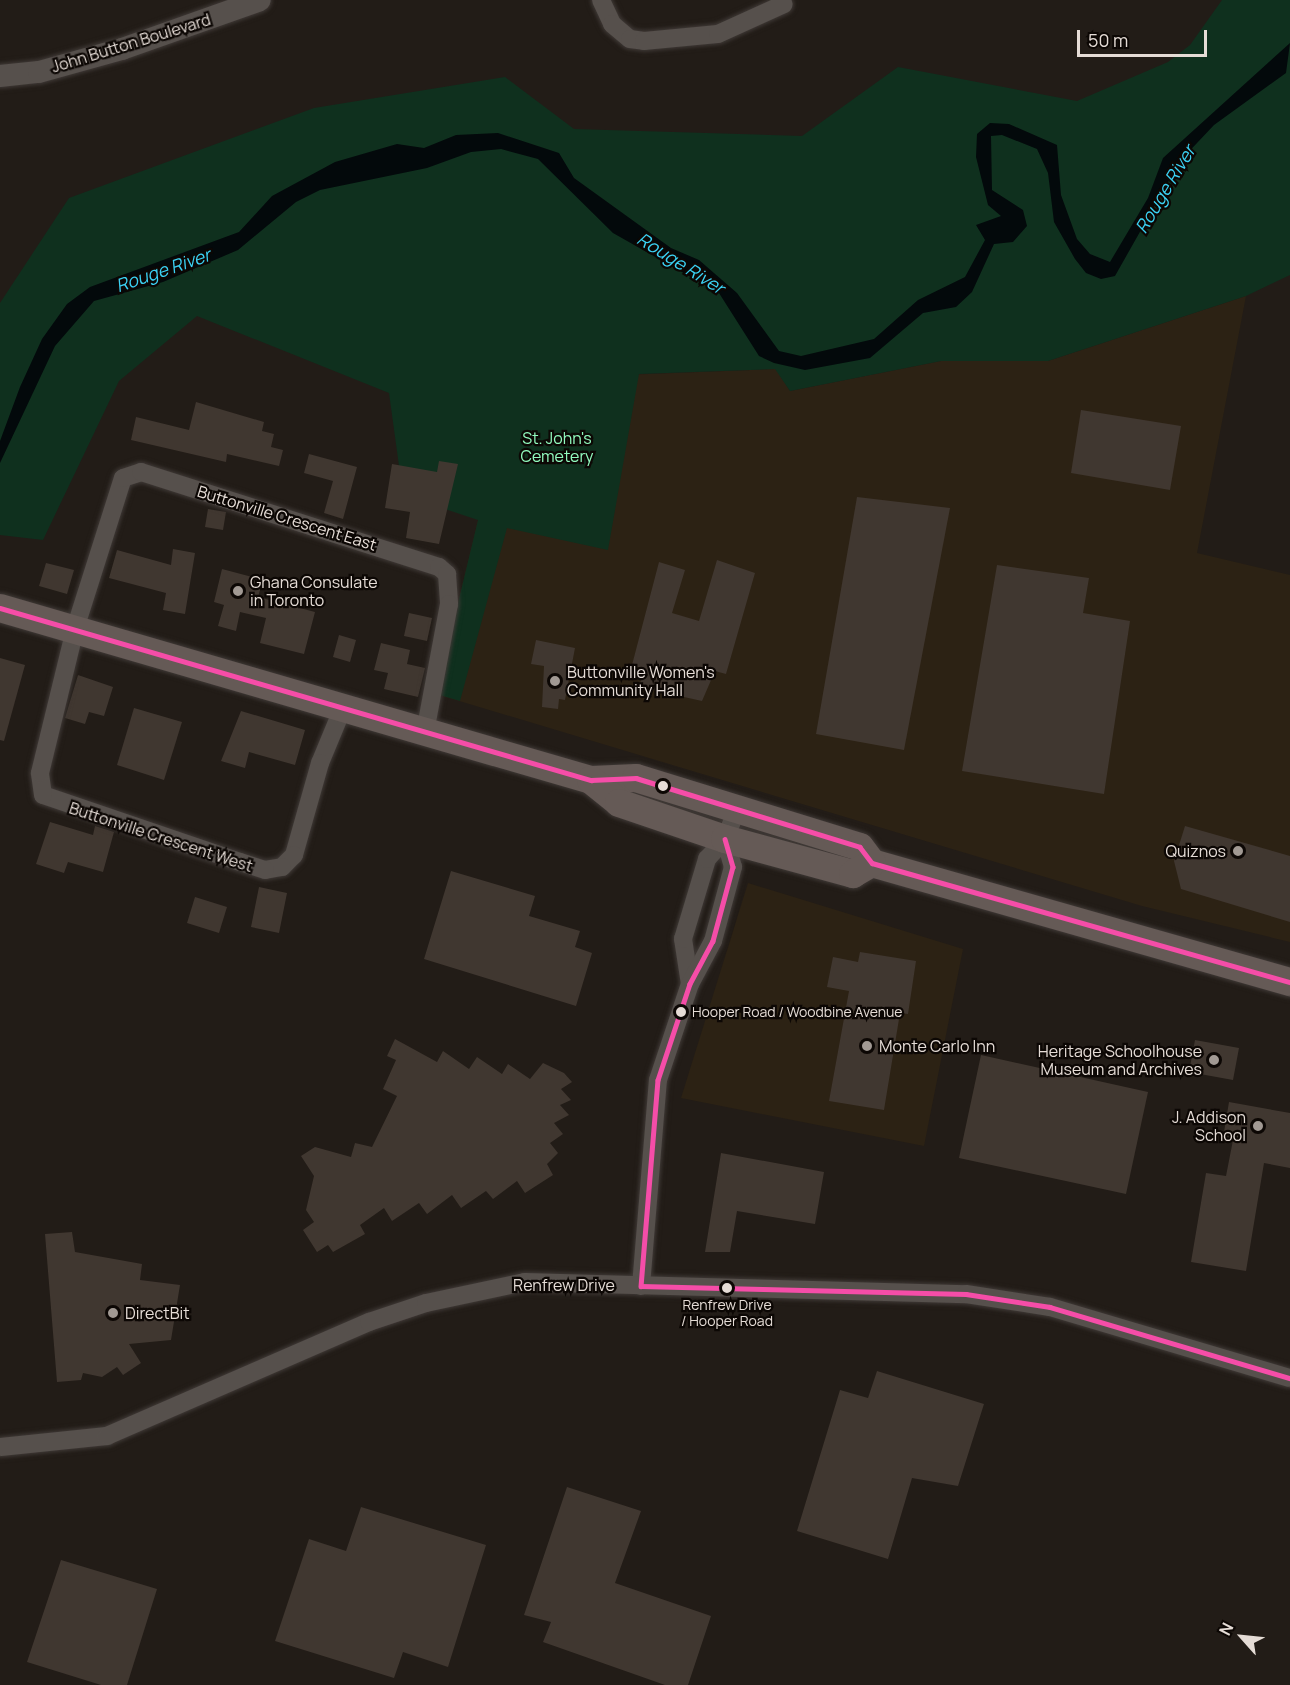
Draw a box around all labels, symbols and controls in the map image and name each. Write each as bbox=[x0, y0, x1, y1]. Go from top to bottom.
street label: John Button Boulevard bbox=[49, 10, 213, 76]
scale bar bbox=[1080, 18, 1210, 56]
text: 50 m bbox=[1088, 28, 1128, 52]
water label: Rouge River bbox=[1130, 141, 1200, 237]
water label: Rouge River bbox=[633, 228, 729, 298]
water label: Rouge River bbox=[113, 244, 213, 296]
park label: St. John's Cemetery bbox=[521, 428, 593, 466]
street label: Buttonville Crescent East bbox=[195, 482, 379, 554]
place label: Ghana Consulate in Toronto bbox=[250, 572, 378, 610]
marker: Ghana Consulate in Toronto bbox=[231, 584, 245, 598]
place label: Buttonville Women's Community Hall bbox=[567, 662, 715, 700]
marker: Buttonville Women's Community Hall bbox=[548, 674, 562, 688]
unlabelled marker bbox=[657, 780, 669, 792]
street label: Buttonville Crescent West bbox=[67, 798, 255, 876]
place label: Quiznos bbox=[1165, 841, 1226, 861]
marker: Quiznos bbox=[1231, 844, 1245, 858]
place label: Hooper Road / Woodbine Avenue bbox=[692, 1004, 903, 1020]
marker: Hooper Road / Woodbine Avenue bbox=[675, 1006, 687, 1018]
place label: Monte Carlo Inn bbox=[879, 1036, 995, 1056]
marker: Monte Carlo Inn bbox=[860, 1039, 874, 1053]
place label: Heritage Schoolhouse Museum and Archives bbox=[1038, 1041, 1202, 1079]
marker: Heritage Schoolhouse Museum and Archives bbox=[1207, 1053, 1221, 1067]
place label: J. Addison School bbox=[1172, 1107, 1246, 1145]
marker: J. Addison School bbox=[1251, 1119, 1265, 1133]
street label: Renfrew Drive bbox=[513, 1275, 615, 1295]
marker: Renfrew Drive / Hooper Road bbox=[721, 1282, 733, 1294]
place label: Renfrew Drive / Hooper Road bbox=[681, 1297, 773, 1330]
place label: DirectBit bbox=[125, 1303, 190, 1323]
marker: DirectBit bbox=[106, 1306, 120, 1320]
north arrow bbox=[1212, 1607, 1272, 1667]
text: N bbox=[1214, 1619, 1238, 1639]

